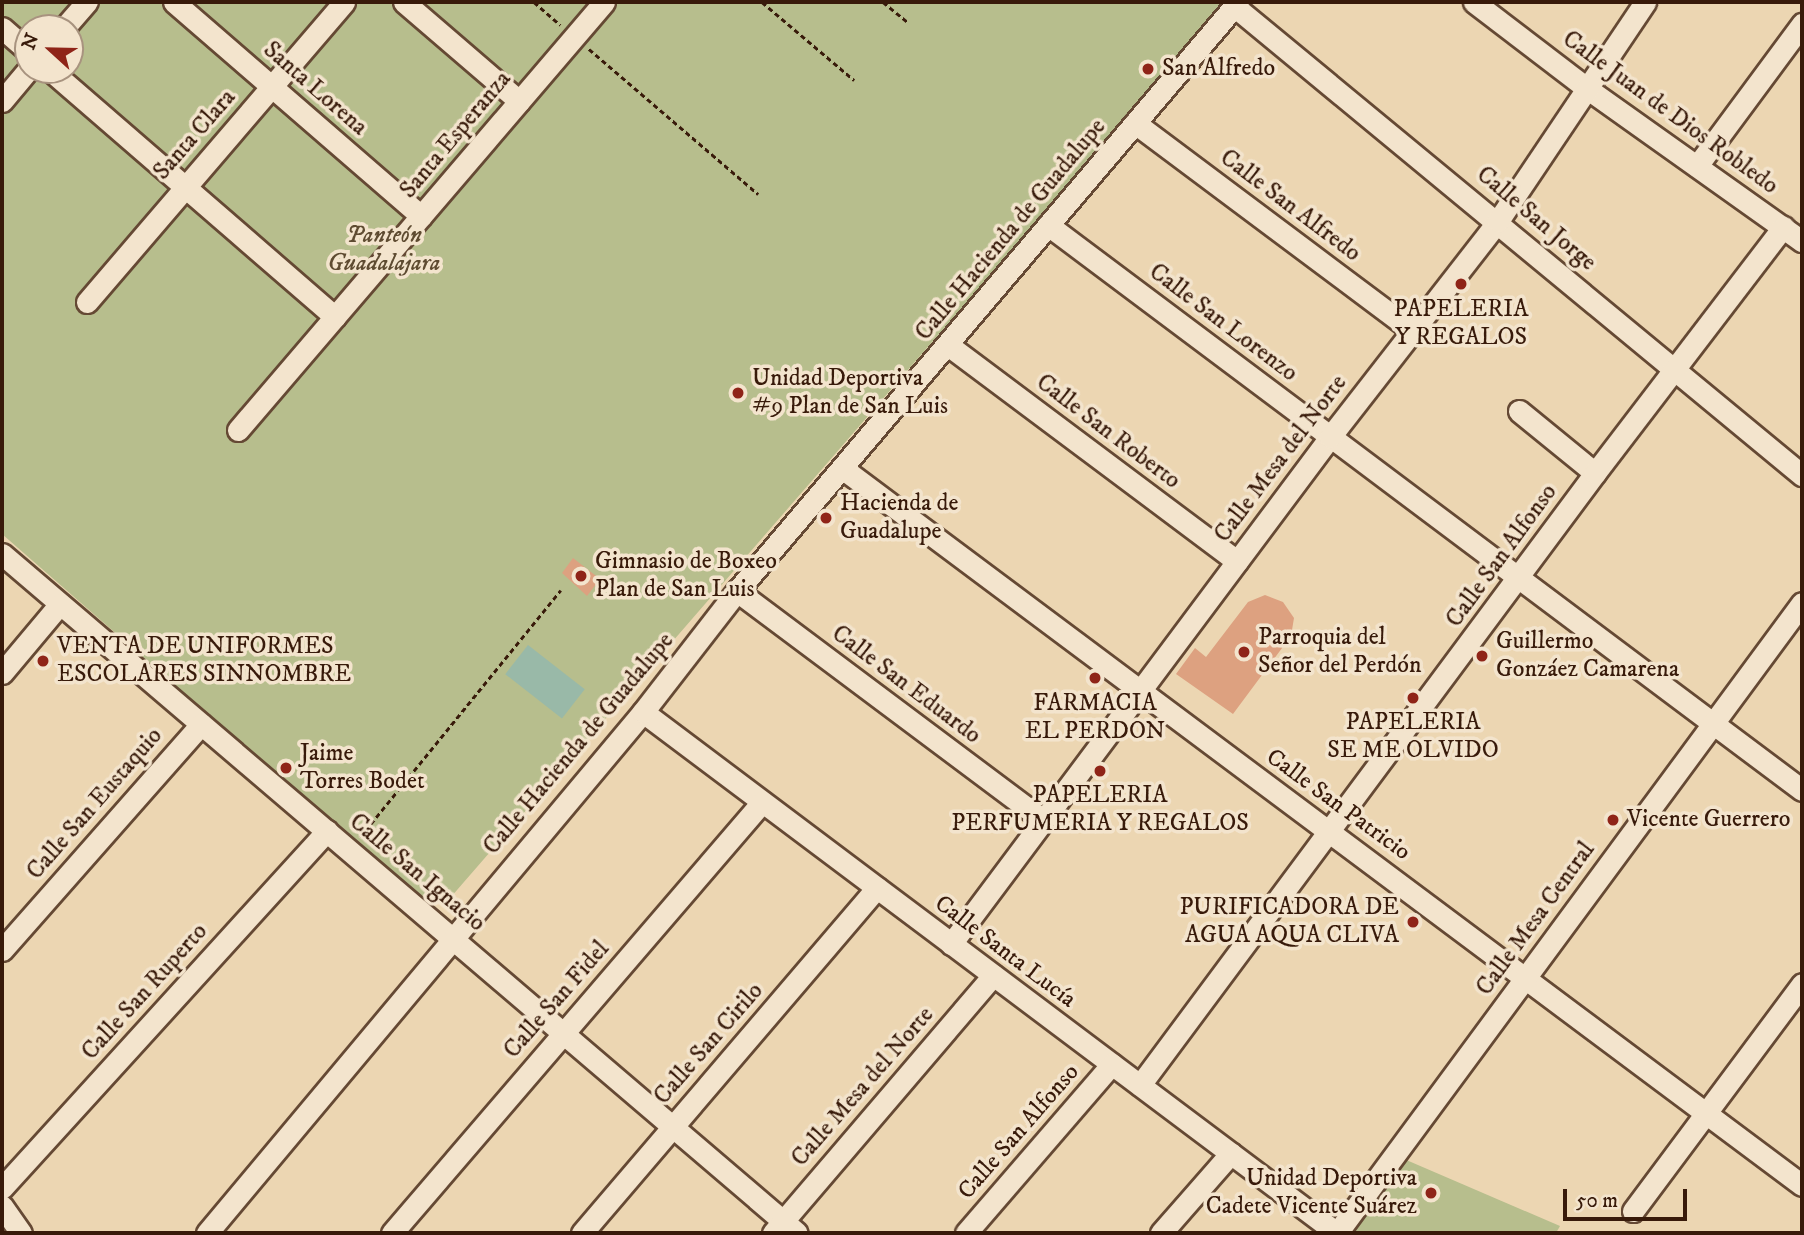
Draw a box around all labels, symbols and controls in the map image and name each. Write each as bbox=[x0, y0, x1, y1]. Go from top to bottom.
north arrow bbox=[14, 14, 84, 84]
street label: Calle Juan de Dios Robledo bbox=[1557, 25, 1783, 201]
text: N bbox=[17, 30, 45, 53]
street label: Santa Lorena bbox=[257, 36, 373, 142]
place label: San Alfredo bbox=[1162, 55, 1275, 83]
marker: San Alfredo bbox=[1140, 61, 1156, 77]
street label: Santa Esperanza bbox=[394, 65, 518, 205]
street label: Santa Clara bbox=[148, 84, 242, 186]
street label: Calle Hacienda de Guadalupe bbox=[910, 113, 1112, 347]
street label: Calle San Alfredo bbox=[1214, 144, 1366, 268]
street label: Calle San Jorge bbox=[1470, 161, 1602, 277]
park label: Panteón Guadalajara bbox=[328, 222, 440, 278]
street label: Calle San Lorenzo bbox=[1143, 258, 1303, 388]
marker: PAPELERIA Y REGALOS bbox=[1453, 276, 1469, 292]
place label: PAPELERIA Y REGALOS bbox=[1394, 296, 1528, 352]
place label: Unidad Deportiva #9 Plan de San Luis bbox=[752, 365, 948, 421]
street label: Calle San Roberto bbox=[1030, 368, 1186, 496]
street label: Calle Mesa del Norte bbox=[1209, 370, 1353, 548]
marker: Unidad Deportiva #9 Plan de San Luis bbox=[730, 385, 746, 401]
street label: Calle San Alfonso bbox=[1440, 479, 1564, 633]
place label: Hacienda de Guadalupe bbox=[840, 490, 959, 546]
marker: Hacienda de Guadalupe bbox=[818, 510, 834, 526]
place label: Gimnasio de Boxeo Plan de San Luis bbox=[595, 548, 777, 604]
marker: Gimnasio de Boxeo Plan de San Luis bbox=[573, 568, 589, 584]
street label: Calle San Eduardo bbox=[826, 620, 986, 750]
place label: Parroquia del Señor del Perdón bbox=[1258, 624, 1421, 680]
street label: Calle Hacienda de Guadalupe bbox=[478, 627, 680, 861]
place label: Guillermo Gonzáez Camarena bbox=[1496, 628, 1679, 684]
place label: VENTA DE UNIFORMES ESCOLARES SINNOMBRE bbox=[57, 633, 351, 689]
marker: Parroquia del Señor del Perdón bbox=[1236, 644, 1252, 660]
marker: Guillermo Gonzáez Camarena bbox=[1474, 648, 1490, 664]
marker: VENTA DE UNIFORMES ESCOLARES SINNOMBRE bbox=[35, 653, 51, 669]
marker: FARMACIA EL PERDON bbox=[1087, 670, 1103, 686]
place label: FARMACIA EL PERDON bbox=[1025, 690, 1165, 746]
marker: PAPELERIA SE ME OLVIDO bbox=[1405, 690, 1421, 706]
place label: PAPELERIA SE ME OLVIDO bbox=[1327, 709, 1499, 765]
street label: Calle San Eustaquio bbox=[21, 722, 169, 886]
place label: Jaime Torres Bodet bbox=[300, 740, 425, 796]
street label: Calle San Patricio bbox=[1260, 743, 1416, 867]
marker: Jaime Torres Bodet bbox=[278, 760, 294, 776]
marker: PAPELERIA PERFUMERIA Y REGALOS bbox=[1092, 763, 1108, 779]
place label: PAPELERIA PERFUMERIA Y REGALOS bbox=[951, 782, 1249, 838]
place label: Vicente Guerrero bbox=[1627, 806, 1790, 834]
street label: Calle San Ignacio bbox=[343, 808, 491, 938]
marker: Vicente Guerrero bbox=[1605, 812, 1621, 828]
street label: Calle Mesa Central bbox=[1471, 837, 1601, 1001]
street label: Calle Santa Lucía bbox=[929, 890, 1081, 1014]
place label: PURIFICADORA DE AGUA AQUA CLIVA bbox=[1179, 894, 1399, 950]
marker: PURIFICADORA DE AGUA AQUA CLIVA bbox=[1405, 914, 1421, 930]
street label: Calle San Ruperto bbox=[76, 918, 214, 1066]
street label: Calle San Fidel bbox=[498, 935, 616, 1065]
street label: Calle San Cirilo bbox=[648, 977, 770, 1111]
street label: Calle Mesa del Norte bbox=[786, 1001, 940, 1173]
street label: Calle San Alfonso bbox=[952, 1058, 1086, 1206]
place label: Unidad Deportiva Cadete Vicente Suárez bbox=[1206, 1165, 1417, 1221]
scale bar bbox=[1566, 1176, 1690, 1220]
marker: Unidad Deportiva Cadete Vicente Suárez bbox=[1423, 1185, 1439, 1201]
text: 50 m bbox=[1576, 1188, 1618, 1214]

